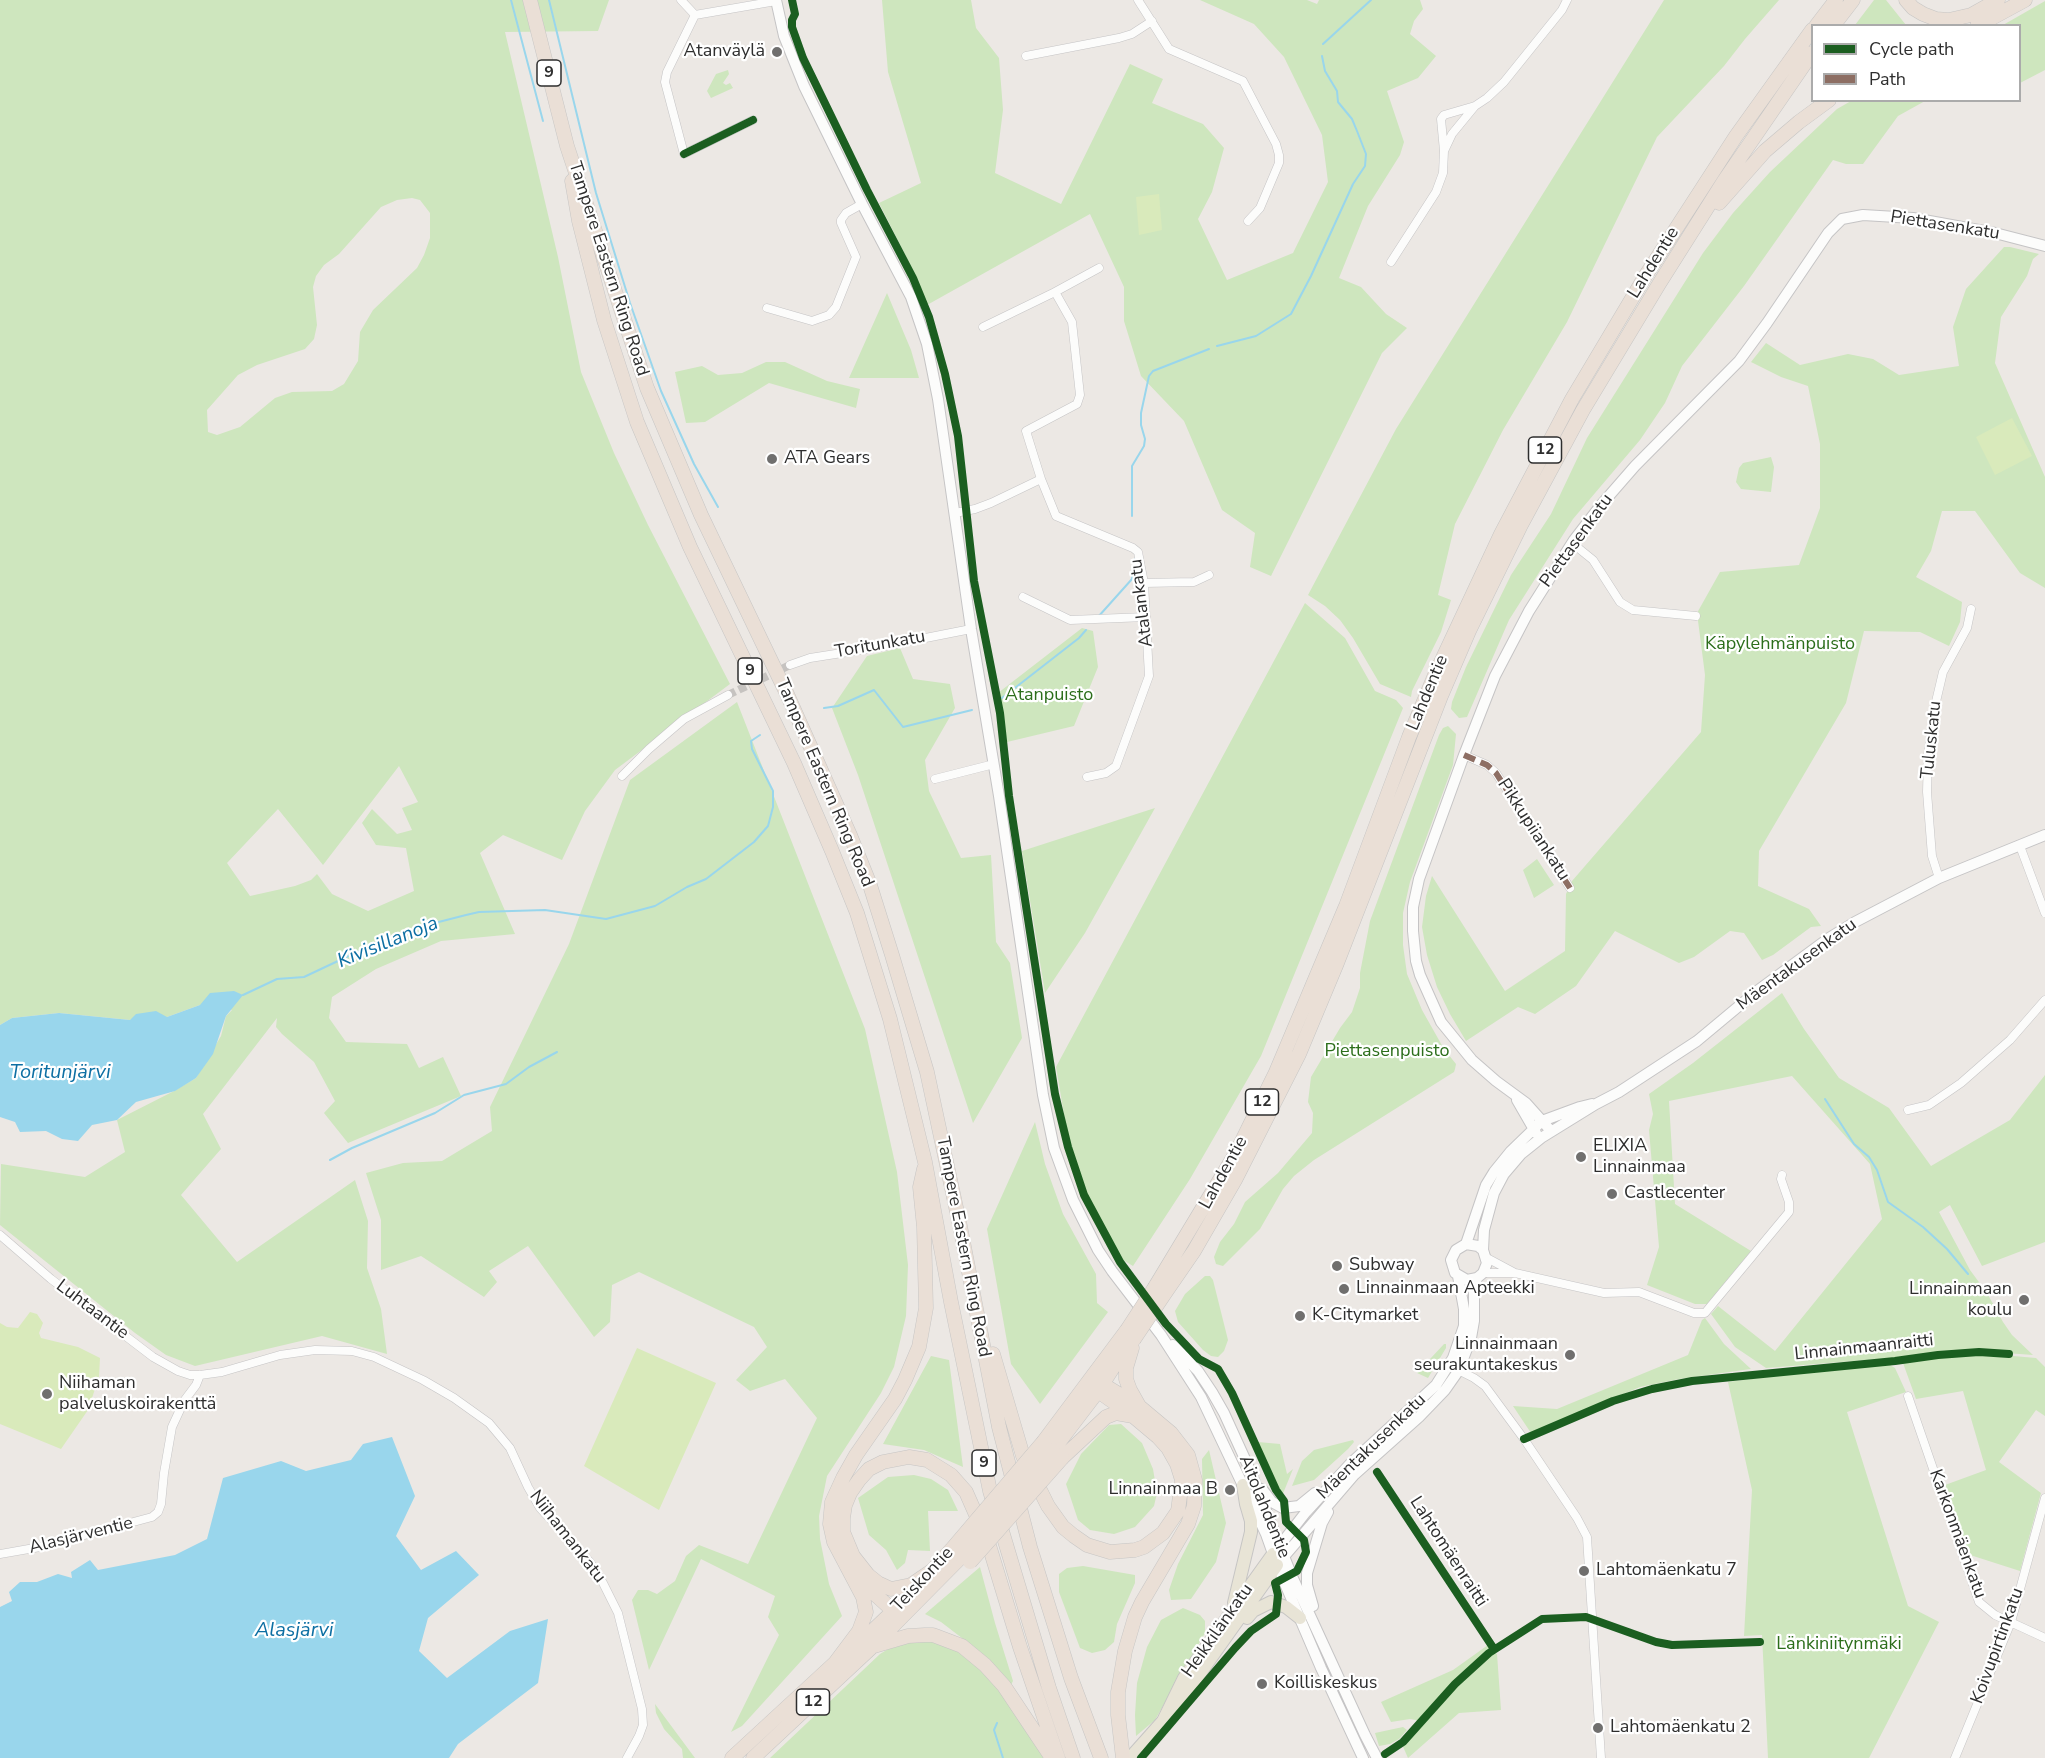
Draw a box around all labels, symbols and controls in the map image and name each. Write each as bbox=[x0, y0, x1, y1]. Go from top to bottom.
legend bbox=[1811, 24, 2021, 102]
text: Cycle path bbox=[1869, 37, 1954, 61]
place label: Atanväylä bbox=[683, 41, 765, 63]
marker: Atanväylä bbox=[770, 45, 784, 59]
road number: 9 bbox=[537, 60, 561, 86]
text: Path bbox=[1869, 67, 1906, 91]
street label: Tampere Eastern Ring Road bbox=[563, 159, 653, 379]
street label: Piettasenkatu bbox=[1889, 207, 2001, 245]
street label: Lahdentie bbox=[1624, 223, 1684, 303]
road number: 12 bbox=[1528, 437, 1562, 463]
place label: ATA Gears bbox=[784, 448, 870, 470]
marker: ATA Gears bbox=[765, 452, 779, 466]
street label: Piettasenkatu bbox=[1536, 490, 1618, 592]
street label: Atalankatu bbox=[1126, 558, 1158, 648]
street label: Toritunkatu bbox=[833, 626, 927, 664]
park label: Käpylehmänpuisto bbox=[1705, 634, 1855, 656]
street label: Lahdentie bbox=[1402, 652, 1454, 734]
road number: 9 bbox=[738, 658, 762, 684]
street label: Tampere Eastern Ring Road bbox=[770, 676, 878, 890]
park label: Atanpuisto bbox=[1005, 685, 1093, 707]
street label: Tuluskatu bbox=[1917, 700, 1947, 780]
street label: Pikkupiiankatu bbox=[1492, 775, 1574, 885]
water label: Kivisillanoja bbox=[334, 912, 442, 974]
street label: Mäentakusenkatu bbox=[1733, 914, 1861, 1016]
park label: Piettasenpuisto bbox=[1324, 1041, 1450, 1063]
water label: Toritunjärvi bbox=[9, 1061, 111, 1085]
road number: 12 bbox=[1246, 1089, 1278, 1115]
street label: Lahdentie bbox=[1195, 1133, 1253, 1213]
street label: Tampere Eastern Ring Road bbox=[931, 1135, 995, 1359]
place label: ELIXIA Linnainmaa bbox=[1593, 1136, 1686, 1178]
marker: ELIXIA Linnainmaa bbox=[1574, 1150, 1588, 1164]
place label: Castlecenter bbox=[1624, 1183, 1725, 1205]
marker: Castlecenter bbox=[1605, 1187, 1619, 1201]
place label: Subway bbox=[1349, 1255, 1414, 1277]
marker: Subway bbox=[1330, 1259, 1344, 1273]
street label: Luhtaantie bbox=[51, 1276, 133, 1344]
place label: Linnainmaan Apteekki bbox=[1356, 1278, 1535, 1300]
place label: Linnainmaan koulu bbox=[1909, 1279, 2012, 1322]
marker: Linnainmaan Apteekki bbox=[1337, 1282, 1351, 1296]
marker: Linnainmaan koulu bbox=[2017, 1293, 2031, 1307]
place label: K-Citymarket bbox=[1312, 1305, 1418, 1327]
marker: K-Citymarket bbox=[1293, 1309, 1307, 1323]
street label: Linnainmaanraitti bbox=[1793, 1330, 1935, 1366]
place label: Linnainmaan seurakuntakeskus bbox=[1414, 1334, 1558, 1376]
marker: Linnainmaan seurakuntakeskus bbox=[1563, 1348, 1577, 1362]
place label: Niihaman palveluskoirakenttä bbox=[59, 1373, 216, 1416]
marker: Niihaman palveluskoirakenttä bbox=[40, 1387, 54, 1401]
street label: Mäentakusenkatu bbox=[1313, 1390, 1431, 1504]
road number: 9 bbox=[972, 1450, 996, 1476]
street label: Aitolahdentie bbox=[1234, 1452, 1294, 1562]
street label: Karkonmäenkatu bbox=[1924, 1466, 1990, 1602]
place label: Linnainmaa B bbox=[1108, 1479, 1218, 1501]
marker: Linnainmaa B bbox=[1223, 1483, 1237, 1497]
street label: Niihamankatu bbox=[524, 1486, 610, 1588]
street label: Lahtomäenraitti bbox=[1404, 1493, 1492, 1611]
street label: Alasjärventie bbox=[27, 1513, 135, 1559]
street label: Teiskontie bbox=[888, 1543, 958, 1617]
place label: Lahtomäenkatu 7 bbox=[1596, 1560, 1737, 1582]
marker: Lahtomäenkatu 7 bbox=[1577, 1564, 1591, 1578]
street label: Heikkilänkatu bbox=[1178, 1580, 1258, 1682]
street label: Koivupirtinkatu bbox=[1967, 1585, 2029, 1707]
water label: Alasjärvi bbox=[255, 1619, 333, 1643]
park label: Länkiniitynmäki bbox=[1776, 1634, 1902, 1656]
place label: Koilliskeskus bbox=[1274, 1673, 1377, 1695]
marker: Koilliskeskus bbox=[1255, 1677, 1269, 1691]
road number: 12 bbox=[796, 1689, 830, 1715]
place label: Lahtomäenkatu 2 bbox=[1610, 1717, 1751, 1739]
marker: Lahtomäenkatu 2 bbox=[1591, 1721, 1605, 1735]

